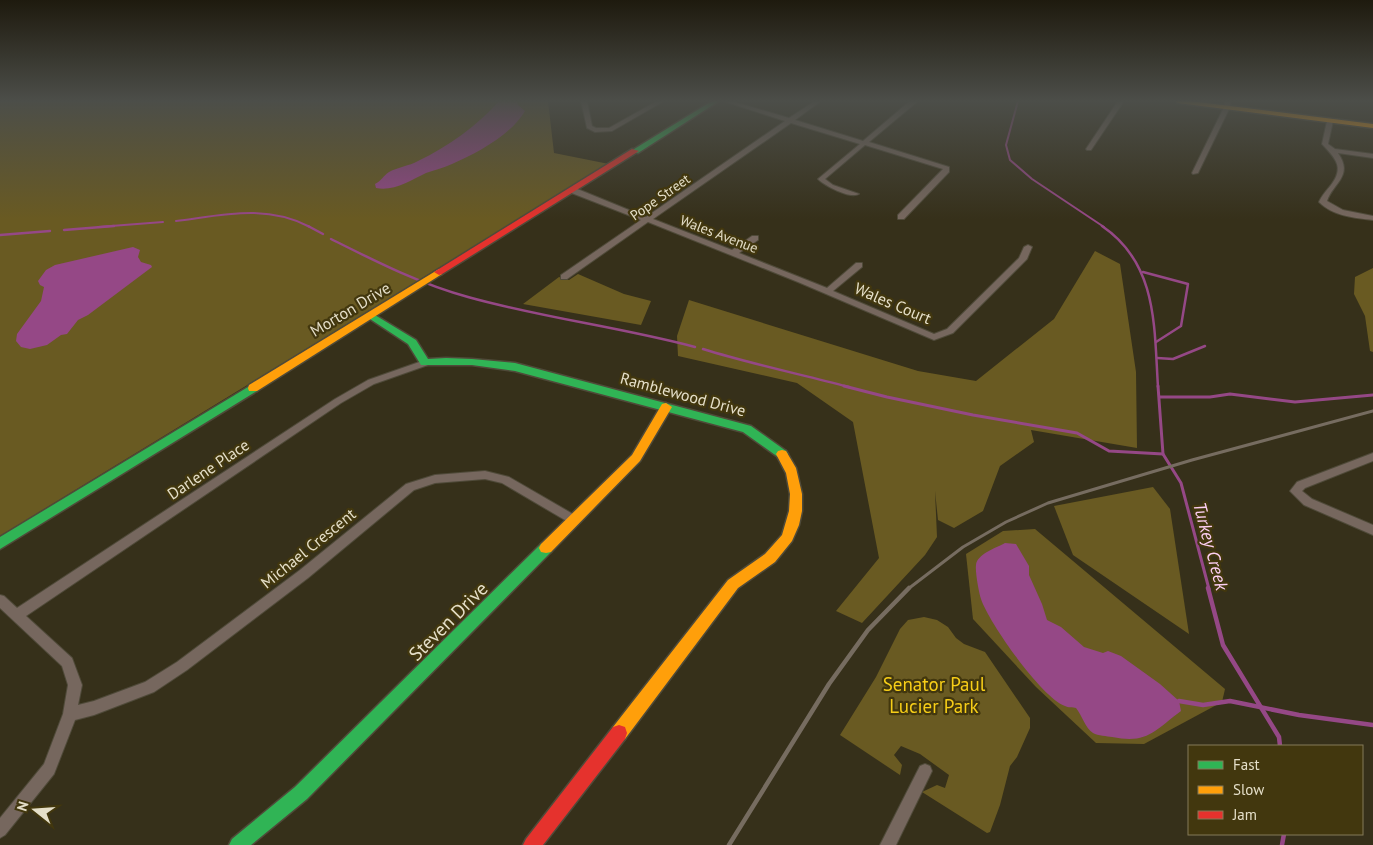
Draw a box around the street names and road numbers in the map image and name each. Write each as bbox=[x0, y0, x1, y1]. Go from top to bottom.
street label: Pope Street bbox=[627, 170, 694, 224]
street label: Wales Avenue bbox=[677, 211, 761, 257]
street label: Morton Drive bbox=[306, 277, 394, 341]
street label: Wales Court bbox=[852, 278, 935, 328]
street label: Ramblewood Drive bbox=[618, 368, 748, 420]
street label: Darlene Place bbox=[163, 434, 253, 504]
street label: Michael Crescent bbox=[257, 503, 360, 592]
street label: Steven Drive bbox=[403, 576, 493, 666]

